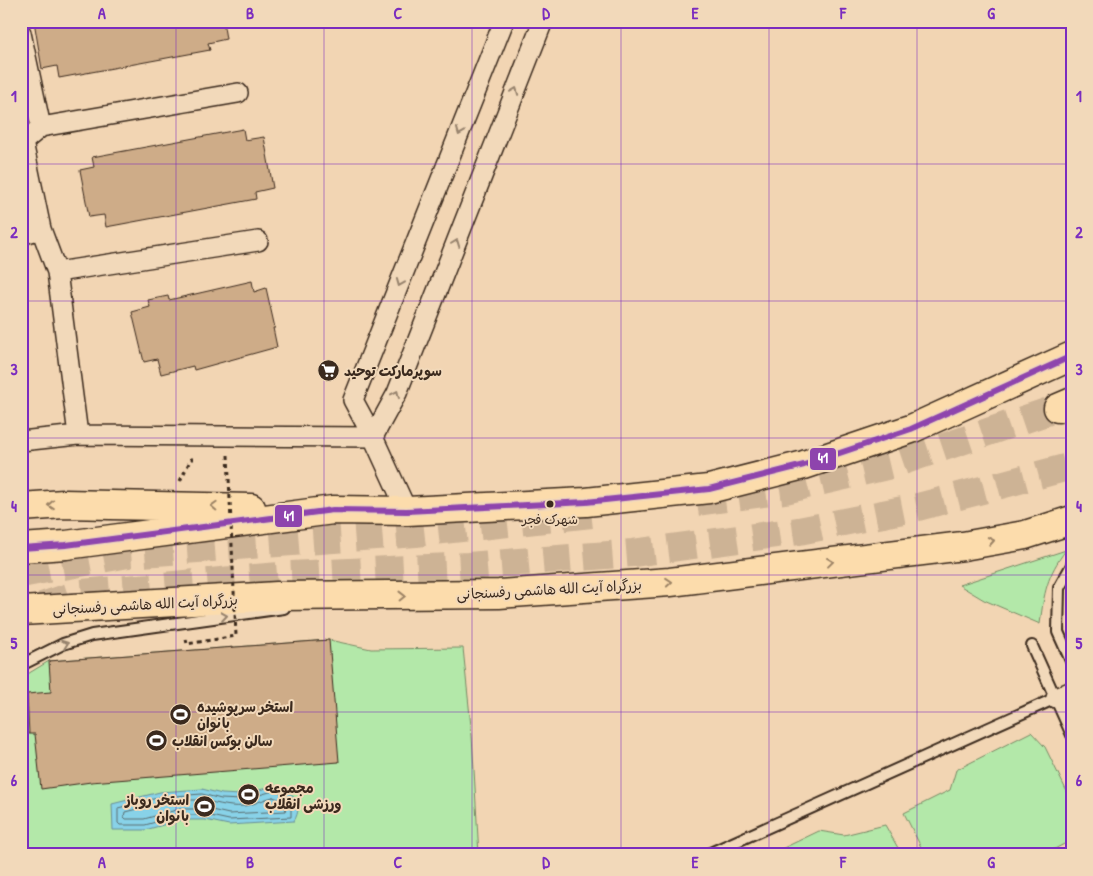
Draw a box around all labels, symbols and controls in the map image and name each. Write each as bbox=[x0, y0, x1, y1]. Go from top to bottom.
text: A bbox=[98, 2, 106, 24]
text: B bbox=[246, 2, 254, 24]
text: C bbox=[394, 2, 403, 24]
text: D bbox=[542, 2, 550, 24]
text: E bbox=[691, 2, 699, 24]
text: F bbox=[839, 2, 847, 24]
text: G bbox=[987, 2, 995, 24]
text: 1 bbox=[11, 85, 17, 107]
text: 1 bbox=[1076, 85, 1082, 107]
one-way arrow bbox=[509, 88, 519, 96]
one-way arrow bbox=[455, 127, 465, 135]
text: 2 bbox=[10, 221, 18, 243]
text: 2 bbox=[1075, 221, 1083, 243]
one-way arrow bbox=[450, 239, 460, 247]
one-way arrow bbox=[395, 278, 405, 286]
text: 3 bbox=[10, 358, 18, 380]
supermarket icon: سوپرمارکت توحید bbox=[316, 358, 340, 382]
text: 3 bbox=[1075, 358, 1083, 380]
place label: سوپرمارکت توحید bbox=[344, 361, 442, 381]
one-way arrow bbox=[390, 390, 400, 399]
line badge: 41 bbox=[809, 447, 837, 471]
text: 41 bbox=[818, 448, 828, 467]
text: 4 bbox=[11, 495, 17, 517]
text: 4 bbox=[1076, 495, 1082, 517]
marker: شهرک فجر bbox=[545, 499, 555, 509]
one-way arrow bbox=[47, 500, 55, 511]
one-way arrow bbox=[210, 501, 218, 512]
line badge: 41 bbox=[274, 504, 303, 528]
text: 41 bbox=[284, 506, 294, 525]
place label: شهرک فجر bbox=[521, 510, 578, 528]
one-way arrow bbox=[987, 536, 996, 547]
one-way arrow bbox=[827, 557, 835, 568]
street label: بزرگراه آیت الله هاشمی رفسنجانی bbox=[456, 575, 642, 603]
one-way arrow bbox=[665, 577, 673, 588]
street label: بزرگراه آیت الله هاشمی رفسنجانی bbox=[52, 590, 238, 618]
one-way arrow bbox=[398, 591, 406, 601]
one-way arrow bbox=[220, 612, 229, 622]
text: 5 bbox=[11, 632, 18, 654]
text: 5 bbox=[1076, 632, 1083, 654]
one-way arrow bbox=[60, 640, 68, 650]
place label: استخر سرپوشیده بانوان bbox=[197, 697, 294, 733]
sports icon: استخر سرپوشیده بانوان bbox=[169, 702, 193, 726]
sports icon: سالن بوکس انقلاب bbox=[144, 728, 168, 752]
place label: سالن بوکس انقلاب bbox=[172, 731, 273, 751]
text: 6 bbox=[11, 769, 18, 791]
text: 6 bbox=[1076, 769, 1083, 791]
place label: مجموعه ورزشی انقلاب bbox=[265, 778, 341, 813]
sports icon: مجموعه ورزشی انقلاب bbox=[237, 783, 261, 807]
place label: استخر روباز بانوان bbox=[123, 790, 189, 826]
sports icon: استخر روباز بانوان bbox=[193, 795, 217, 819]
text: A bbox=[98, 851, 106, 873]
text: B bbox=[246, 851, 254, 873]
text: C bbox=[394, 851, 403, 873]
text: D bbox=[542, 851, 550, 873]
text: E bbox=[691, 851, 699, 873]
text: F bbox=[839, 851, 847, 873]
text: G bbox=[987, 851, 995, 873]

